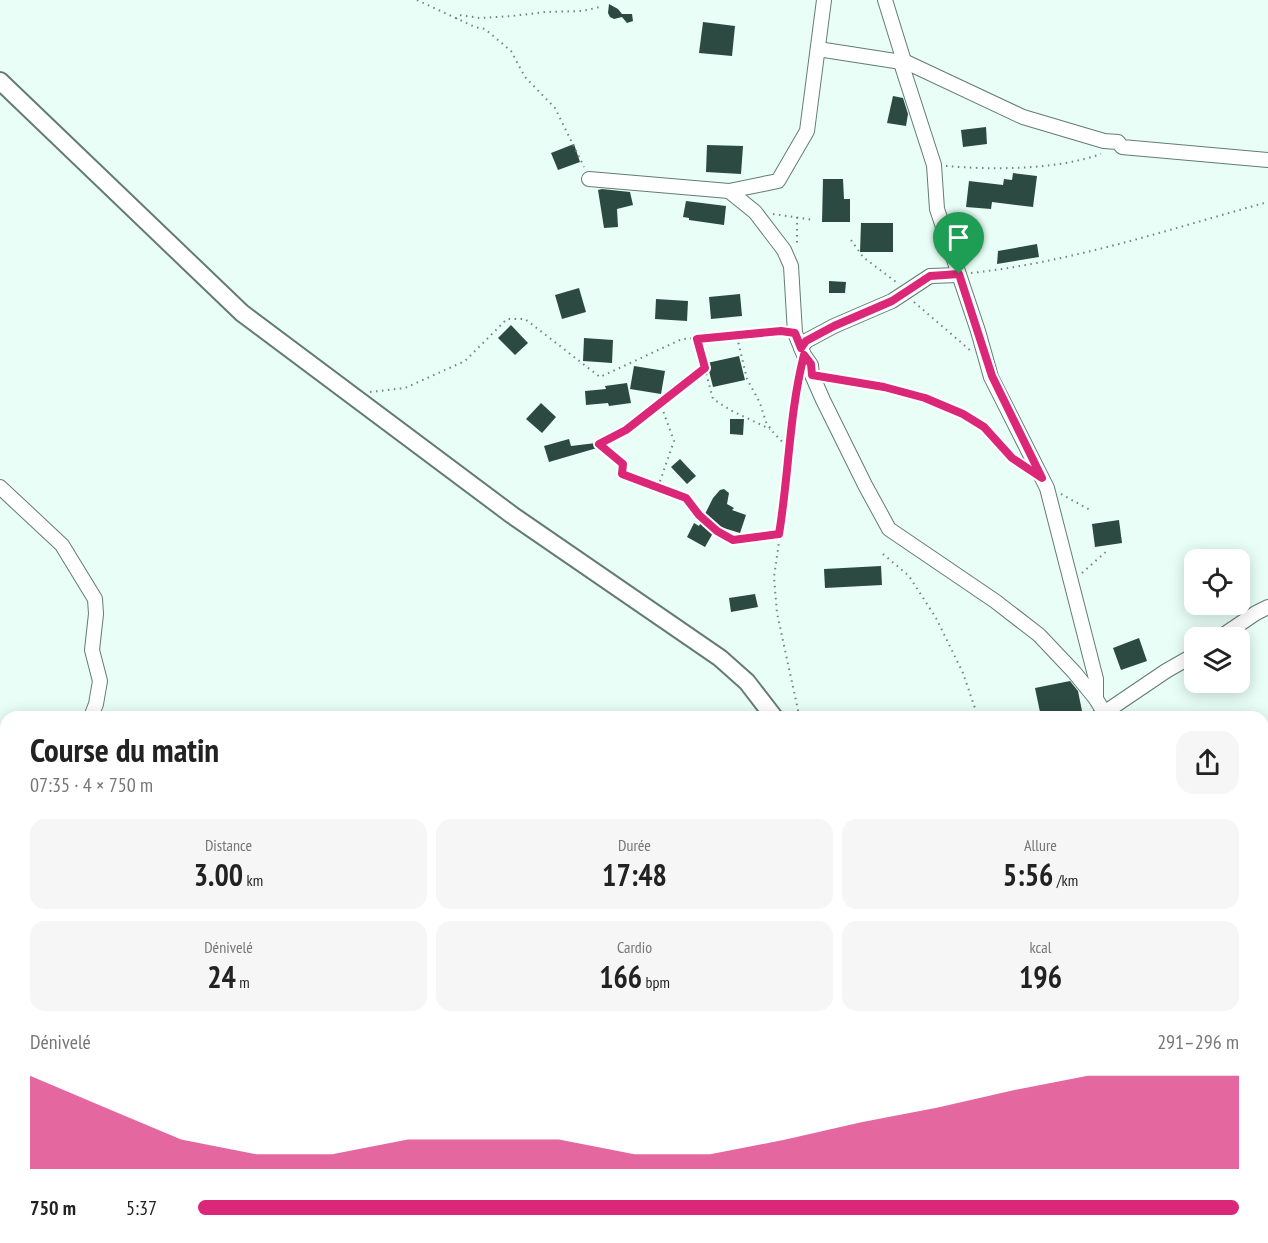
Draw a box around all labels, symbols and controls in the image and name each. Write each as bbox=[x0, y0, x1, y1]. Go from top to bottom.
pin bbox=[933, 212, 984, 274]
icon: arrive bbox=[942, 221, 975, 254]
map controls bbox=[1184, 549, 1250, 693]
button: locate bbox=[1184, 549, 1250, 615]
button: layers bbox=[1184, 627, 1250, 693]
text: Course du matin bbox=[30, 728, 219, 771]
button: share bbox=[1176, 731, 1239, 794]
text: 07:35 · 4 × 750 m bbox=[30, 772, 153, 798]
text: Distance bbox=[205, 835, 252, 855]
text: Durée bbox=[618, 835, 651, 855]
text: Allure bbox=[1024, 835, 1057, 855]
text: 3.00 bbox=[194, 855, 243, 894]
text: 17:48 bbox=[602, 855, 667, 894]
text: 5:56 bbox=[1003, 855, 1053, 894]
text: km bbox=[243, 870, 263, 890]
text: /km bbox=[1053, 870, 1078, 890]
text: Dénivelé bbox=[204, 937, 253, 957]
text: Cardio bbox=[617, 937, 652, 957]
text: kcal bbox=[1030, 937, 1051, 957]
text: 24 bbox=[207, 957, 236, 996]
text: 166 bbox=[599, 957, 642, 996]
text: 196 bbox=[1019, 957, 1062, 996]
text: m bbox=[236, 972, 250, 992]
text: bpm bbox=[642, 972, 670, 992]
text: Dénivelé bbox=[30, 1029, 91, 1055]
text: 291–296 m bbox=[1157, 1029, 1239, 1055]
text: 750 m bbox=[30, 1195, 76, 1221]
text: 5:37 bbox=[126, 1195, 157, 1221]

